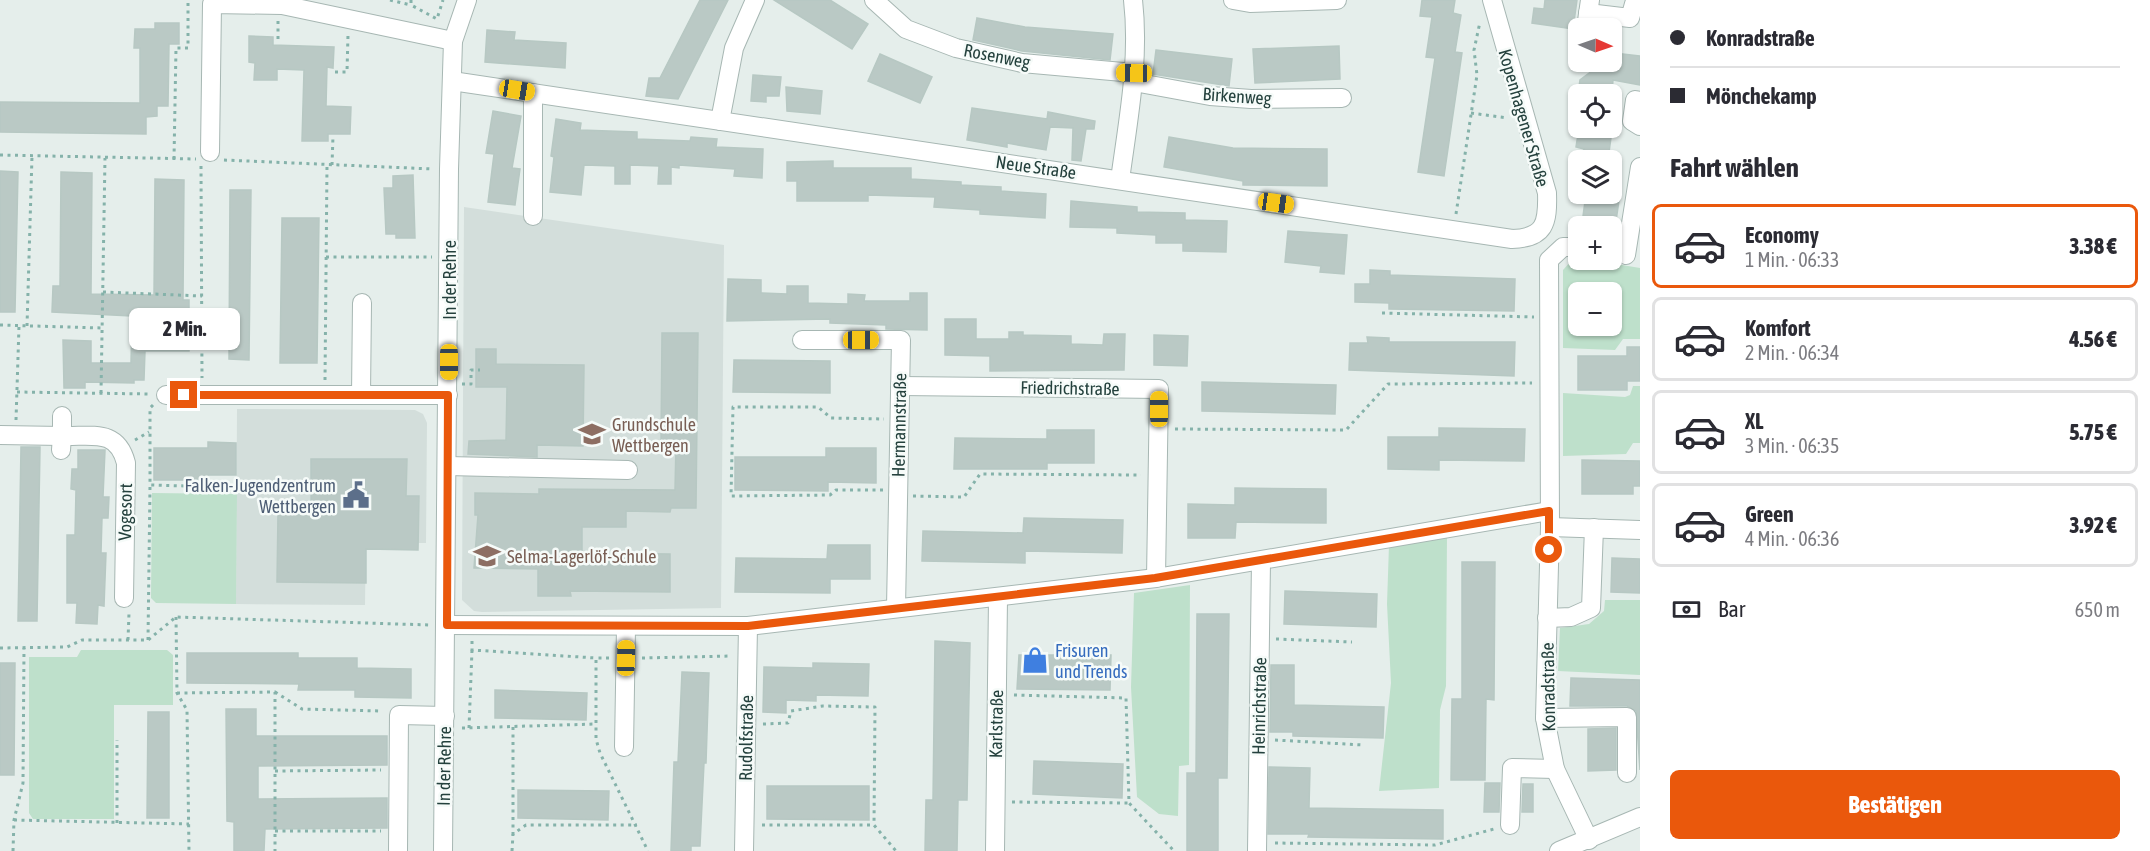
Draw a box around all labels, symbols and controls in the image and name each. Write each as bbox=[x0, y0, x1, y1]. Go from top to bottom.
north arrow bbox=[1568, 18, 1622, 72]
map controls bbox=[1568, 18, 1622, 336]
text: Konradstraße bbox=[1706, 25, 1815, 51]
street label: Rosenweg bbox=[962, 39, 1032, 73]
street label: Kopenhagener Straße bbox=[1494, 47, 1554, 189]
car bbox=[1116, 64, 1152, 82]
car bbox=[498, 78, 536, 102]
street label: Birkenweg bbox=[1202, 83, 1272, 109]
text: Mönchekamp bbox=[1706, 83, 1817, 109]
button: locate bbox=[1568, 84, 1622, 138]
button: layers bbox=[1568, 150, 1622, 204]
street label: Neue Straße bbox=[995, 151, 1077, 183]
text: Fahrt wählen bbox=[1670, 152, 1799, 183]
car bbox=[1257, 192, 1295, 214]
button: + bbox=[1568, 216, 1622, 270]
icon: car bbox=[1673, 219, 1727, 273]
text: Economy bbox=[1745, 222, 1819, 248]
text: 3.38 € bbox=[2069, 233, 2117, 259]
street label: In der Rehre bbox=[439, 240, 460, 320]
text: 1 Min. · 06:33 bbox=[1745, 248, 1839, 271]
button: − bbox=[1568, 282, 1622, 336]
callout: 2 Min. bbox=[128, 308, 240, 350]
icon: car bbox=[1673, 312, 1727, 366]
text: Komfort bbox=[1745, 315, 1811, 341]
text: 2 Min. bbox=[163, 317, 206, 340]
text: 4.56 € bbox=[2069, 326, 2117, 352]
car bbox=[843, 331, 879, 349]
text: 2 Min. · 06:34 bbox=[1745, 341, 1839, 364]
car bbox=[440, 344, 458, 380]
street label: Hermannstraße bbox=[888, 373, 910, 477]
street label: Friedrichstraße bbox=[1020, 377, 1120, 399]
route end bbox=[170, 381, 197, 408]
car bbox=[1150, 391, 1168, 427]
icon: car bbox=[1673, 405, 1727, 459]
text: XL bbox=[1745, 408, 1763, 434]
place label: Grundschule Wettbergen bbox=[612, 414, 696, 456]
school or university icon: Grundschule Wettbergen bbox=[577, 419, 607, 449]
text: 5.75 € bbox=[2069, 419, 2117, 445]
text: 3 Min. · 06:35 bbox=[1745, 434, 1839, 457]
place label: Falken-Jugendzentrum Wettbergen bbox=[184, 475, 336, 517]
public building icon: Falken-Jugendzentrum Wettbergen bbox=[341, 480, 371, 510]
street label: Vogesort bbox=[114, 483, 136, 541]
icon: car bbox=[1673, 498, 1727, 552]
text: Green bbox=[1745, 501, 1794, 527]
text: 3.92 € bbox=[2069, 512, 2117, 538]
text: 4 Min. · 06:36 bbox=[1745, 527, 1839, 550]
route start bbox=[1535, 536, 1562, 563]
school or university icon: Selma-Lagerlöf-Schule bbox=[472, 541, 502, 571]
place label: Selma-Lagerlöf-Schule bbox=[507, 546, 656, 567]
icon: cash bbox=[1670, 593, 1703, 626]
text: Bar bbox=[1718, 596, 1745, 622]
text: 650 m bbox=[2075, 598, 2120, 621]
car bbox=[617, 640, 635, 676]
place label: Frisuren und Trends bbox=[1055, 640, 1127, 682]
street label: Konradstraße bbox=[1537, 642, 1559, 732]
shop icon: Frisuren und Trends bbox=[1020, 645, 1050, 675]
street label: Heinrichstraße bbox=[1248, 657, 1270, 755]
street label: Karlstraße bbox=[985, 690, 1007, 758]
street label: Rudolfstraße bbox=[735, 695, 757, 781]
street label: In der Rehre bbox=[433, 726, 455, 806]
button: Bestätigen bbox=[1670, 770, 2120, 839]

